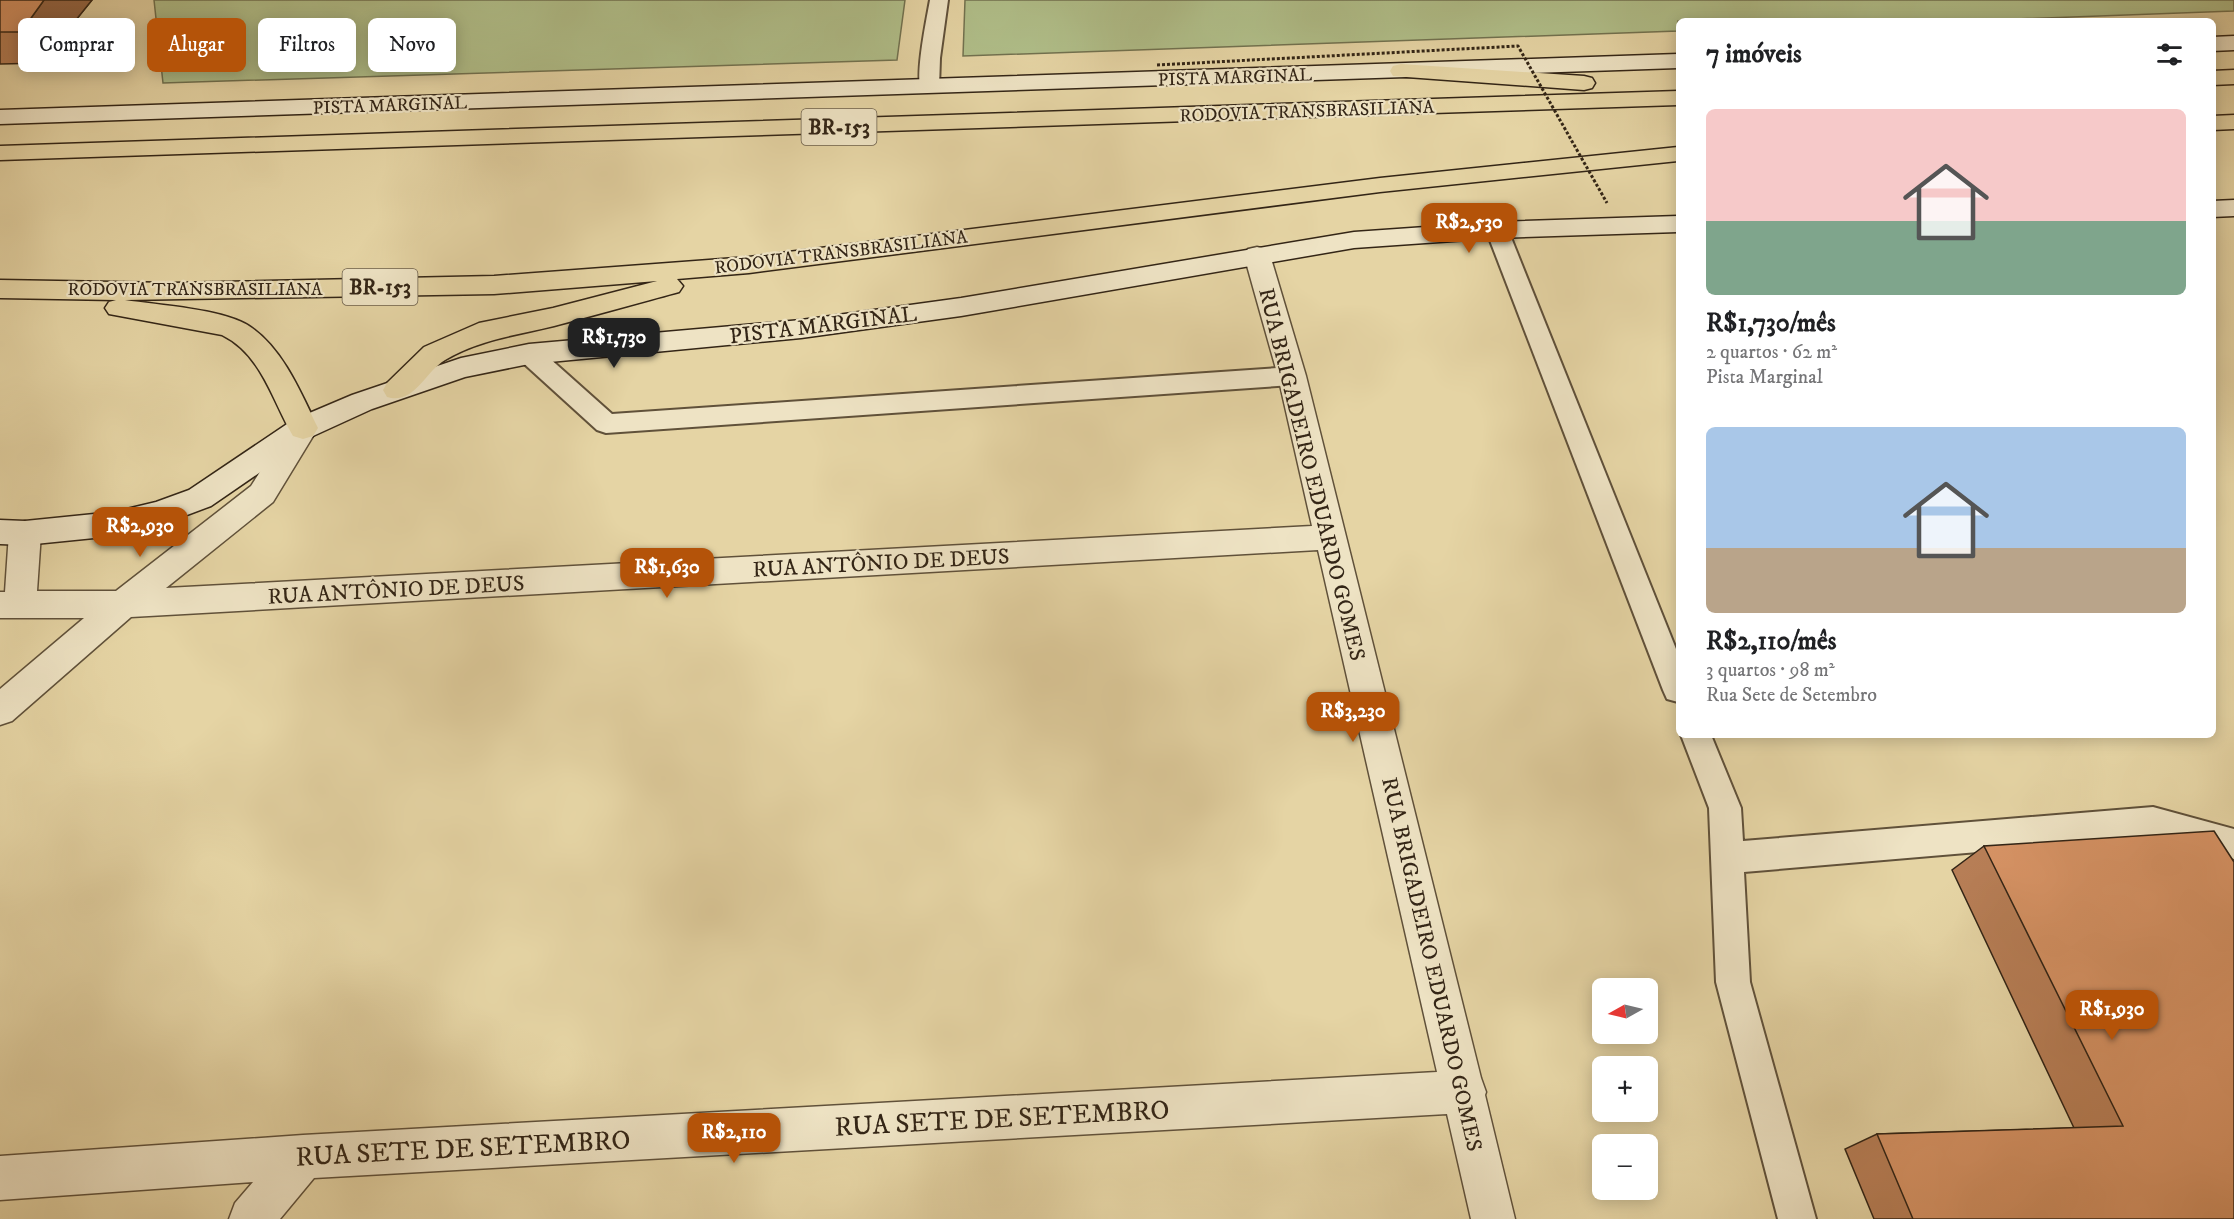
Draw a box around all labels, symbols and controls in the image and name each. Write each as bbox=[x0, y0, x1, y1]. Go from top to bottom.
chip: Comprar bbox=[18, 18, 135, 72]
chip: Alugar bbox=[147, 18, 246, 72]
chip: Filtros bbox=[258, 18, 356, 72]
chip: Novo bbox=[368, 18, 456, 72]
text: 7 imóveis bbox=[1706, 38, 1802, 71]
icon: filters bbox=[2153, 38, 2186, 71]
street label: PISTA MARGINAL bbox=[1158, 64, 1313, 92]
street label: PISTA MARGINAL bbox=[313, 92, 468, 120]
street label: RODOVIA TRANSBRASILIANA bbox=[1179, 97, 1435, 127]
road number: BR-153 bbox=[802, 109, 876, 145]
icon: home bbox=[1892, 148, 2000, 256]
pin: R$2,530 bbox=[1414, 203, 1524, 254]
text: R$2,530 bbox=[1435, 210, 1503, 235]
street label: RODOVIA TRANSBRASILIANA bbox=[713, 226, 969, 279]
road number: BR-153 bbox=[342, 269, 418, 305]
street label: RODOVIA TRANSBRASILIANA bbox=[68, 279, 323, 301]
street label: RUA BRIGADEIRO EDUARDO GOMES bbox=[1252, 285, 1371, 664]
street label: PISTA MARGINAL bbox=[728, 301, 919, 350]
text: R$1,730/mês bbox=[1706, 307, 1836, 340]
pin: R$1,730 bbox=[559, 318, 669, 369]
text: R$1,730 bbox=[582, 325, 646, 350]
text: 2 quartos · 62 m² bbox=[1706, 340, 1837, 365]
text: Pista Marginal bbox=[1706, 365, 1823, 390]
icon: home bbox=[1892, 466, 2000, 574]
pin: R$2,930 bbox=[85, 507, 195, 558]
text: R$2,930 bbox=[106, 514, 174, 539]
street label: RUA ANTÔNIO DE DEUS bbox=[752, 543, 1010, 584]
pin: R$1,630 bbox=[612, 548, 722, 599]
text: R$1,630 bbox=[634, 555, 700, 580]
street label: RUA ANTÔNIO DE DEUS bbox=[267, 570, 525, 611]
text: R$2,110/mês bbox=[1706, 625, 1837, 658]
text: 3 quartos · 98 m² bbox=[1706, 658, 1835, 683]
text: Rua Sete de Setembro bbox=[1706, 683, 1877, 708]
pin: R$3,230 bbox=[1298, 692, 1408, 743]
text: R$3,230 bbox=[1320, 699, 1386, 724]
street label: RUA BRIGADEIRO EDUARDO GOMES bbox=[1375, 775, 1488, 1154]
north arrow bbox=[1592, 978, 1658, 1044]
map controls bbox=[1592, 978, 1658, 1200]
pin: R$1,930 bbox=[2057, 990, 2167, 1041]
text: R$1,930 bbox=[2079, 997, 2145, 1022]
button: + bbox=[1592, 1056, 1658, 1122]
street label: RUA SETE DE SETEMBRO bbox=[834, 1093, 1170, 1145]
pin: R$2,110 bbox=[679, 1113, 789, 1164]
text: R$2,110 bbox=[701, 1120, 767, 1145]
street label: RUA SETE DE SETEMBRO bbox=[295, 1123, 631, 1175]
button: − bbox=[1592, 1134, 1658, 1200]

